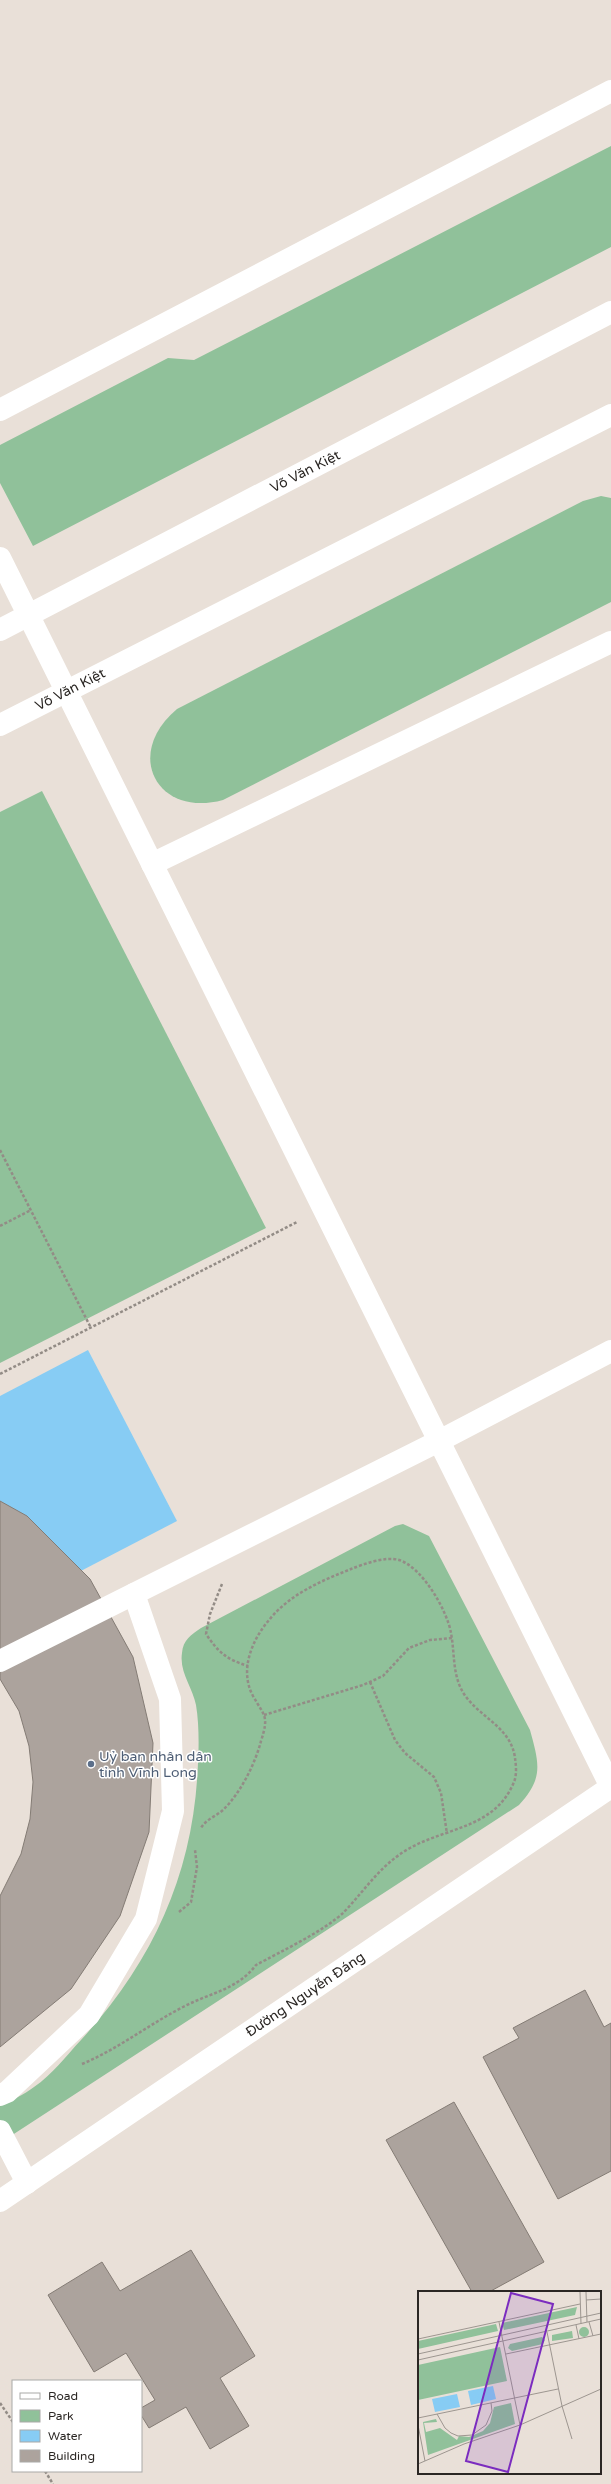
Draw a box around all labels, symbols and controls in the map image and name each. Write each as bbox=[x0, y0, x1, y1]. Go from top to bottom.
street label: Võ Văn Kiệt bbox=[267, 446, 344, 496]
street label: Võ Văn Kiệt bbox=[32, 664, 109, 714]
place label: Uỷ ban nhân dân tỉnh Vĩnh Long bbox=[99, 1748, 212, 1781]
marker: Uỷ ban nhân dân tỉnh Vĩnh Long bbox=[86, 1759, 96, 1769]
street label: Đường Nguyễn Đáng bbox=[242, 1948, 368, 2041]
inset map bbox=[418, 2291, 601, 2474]
legend bbox=[12, 2380, 142, 2472]
text: Road bbox=[48, 2389, 78, 2403]
text: Park bbox=[48, 2409, 74, 2423]
text: Water bbox=[48, 2429, 83, 2443]
text: Building bbox=[48, 2449, 95, 2463]

